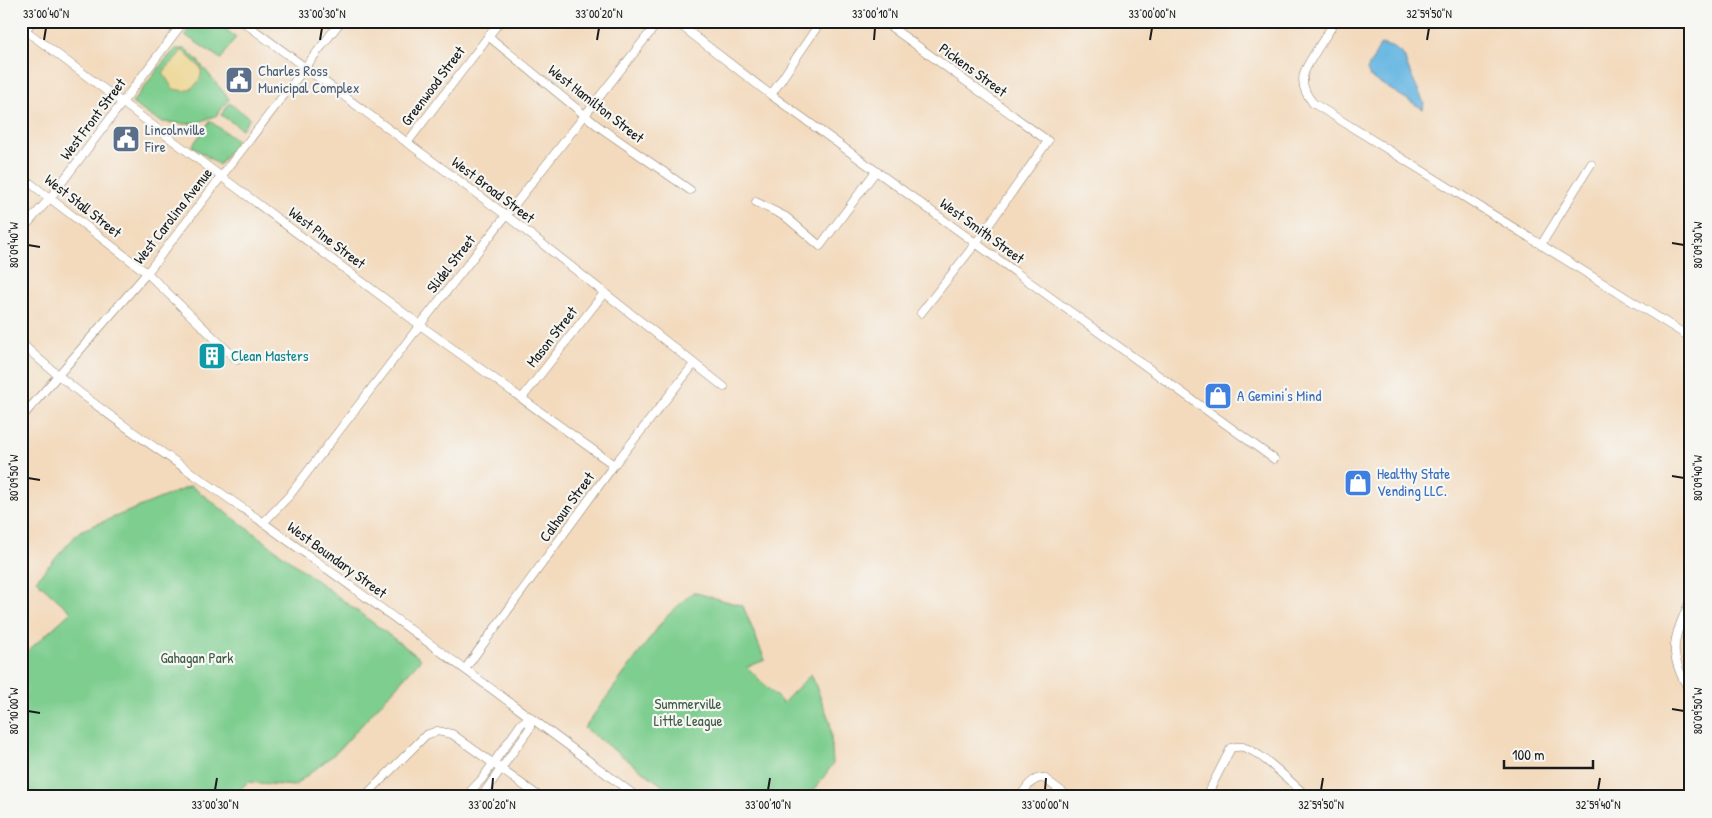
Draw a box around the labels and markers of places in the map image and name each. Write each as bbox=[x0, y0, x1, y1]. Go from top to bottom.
place label: Charles Ross Municipal Complex bbox=[258, 60, 360, 98]
public building icon: Charles Ross Municipal Complex bbox=[224, 65, 254, 95]
place label: Lincolnville Fire bbox=[144, 119, 205, 157]
public building icon: Lincolnville Fire bbox=[111, 124, 141, 154]
building icon: Clean Masters bbox=[197, 341, 227, 371]
place label: Clean Masters bbox=[231, 345, 309, 366]
shop icon: A Gemini's Mind bbox=[1203, 381, 1233, 411]
place label: A Gemini's Mind bbox=[1237, 385, 1321, 406]
place label: Healthy State Vending LLC. bbox=[1377, 463, 1450, 501]
shop icon: Healthy State Vending LLC. bbox=[1343, 468, 1373, 498]

